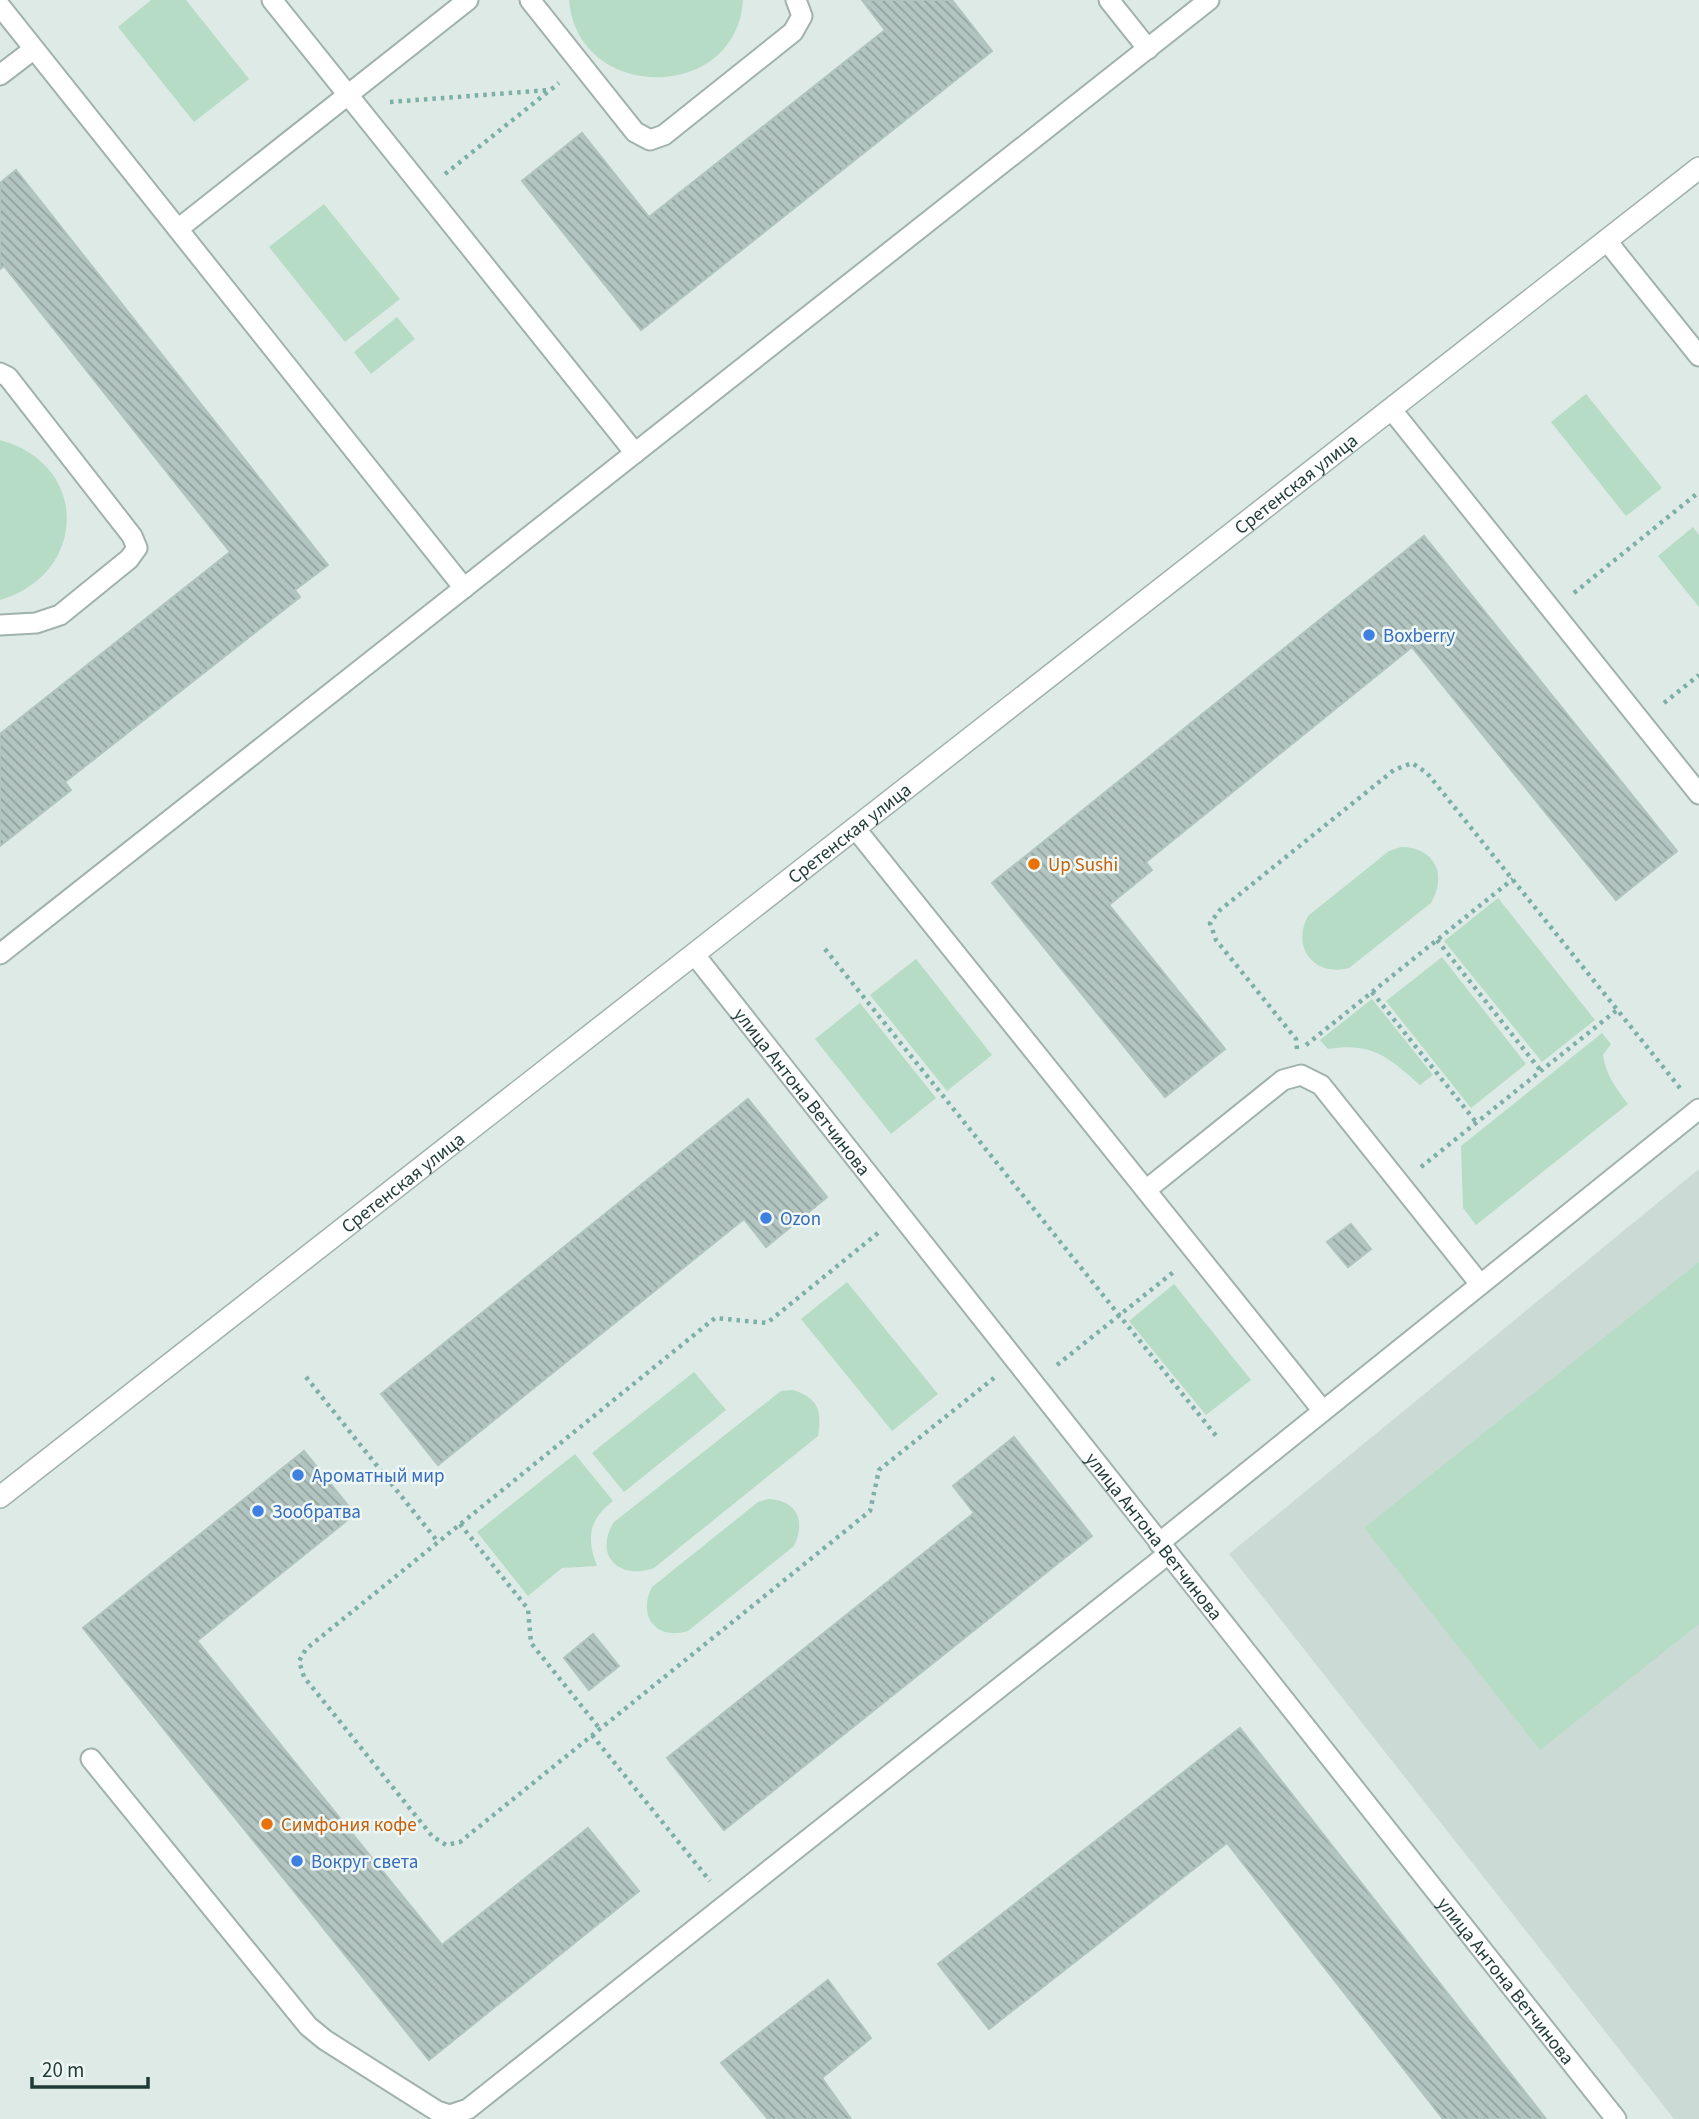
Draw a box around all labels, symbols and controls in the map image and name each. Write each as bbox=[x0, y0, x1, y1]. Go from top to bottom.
street label: Сретенская улица bbox=[1229, 428, 1364, 542]
place label: Boxberry bbox=[1383, 623, 1455, 650]
marker: Boxberry bbox=[1361, 627, 1377, 643]
street label: Сретенская улица bbox=[783, 777, 917, 891]
place label: Up Sushi bbox=[1048, 852, 1118, 879]
marker: Up Sushi bbox=[1026, 856, 1042, 872]
street label: улица Антона Ветчинова bbox=[726, 1002, 876, 1182]
street label: Сретенская улица bbox=[336, 1126, 471, 1240]
place label: Ozon bbox=[780, 1206, 821, 1233]
marker: Ozon bbox=[758, 1210, 774, 1226]
street label: улица Антона Ветчинова bbox=[1078, 1447, 1228, 1626]
place label: Ароматный мир bbox=[312, 1463, 445, 1490]
marker: Ароматный мир bbox=[290, 1467, 306, 1483]
place label: Зообратва bbox=[272, 1499, 361, 1526]
marker: Зообратва bbox=[250, 1503, 266, 1519]
place label: Симфония кофе bbox=[281, 1812, 417, 1839]
marker: Симфония кофе bbox=[259, 1816, 275, 1832]
place label: Вокруг света bbox=[311, 1849, 418, 1876]
marker: Вокруг света bbox=[289, 1853, 305, 1869]
street label: улица Антона Ветчинова bbox=[1430, 1892, 1580, 2071]
scale bar bbox=[32, 2046, 147, 2090]
text: 20 m bbox=[42, 2055, 84, 2085]

